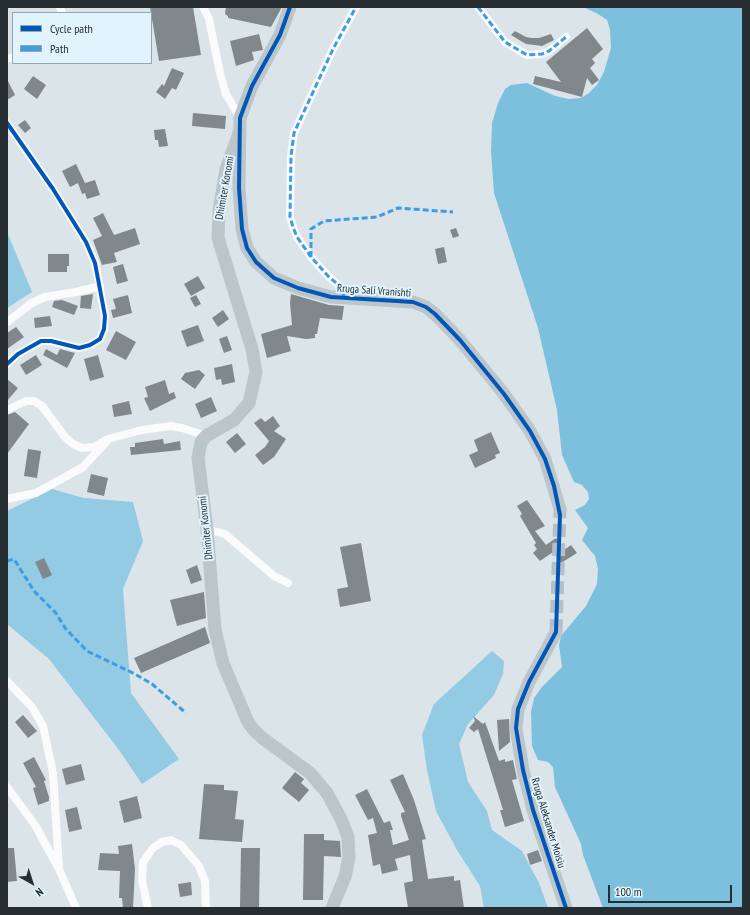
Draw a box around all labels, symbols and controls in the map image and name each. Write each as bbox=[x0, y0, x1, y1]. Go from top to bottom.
legend bbox=[12, 12, 152, 64]
text: Cycle path bbox=[50, 21, 93, 36]
text: Path bbox=[50, 41, 68, 56]
street label: Dhimiter Konomi bbox=[213, 155, 237, 221]
street label: Rruga Sali Vranishti bbox=[337, 282, 411, 300]
street label: Dhimiter Konomi bbox=[196, 495, 216, 561]
street label: Rruga Aleksander Moisiu bbox=[528, 776, 568, 870]
north arrow bbox=[12, 863, 52, 903]
scale bar bbox=[610, 877, 734, 903]
text: 100 m bbox=[615, 884, 642, 899]
text: N bbox=[33, 885, 46, 900]

